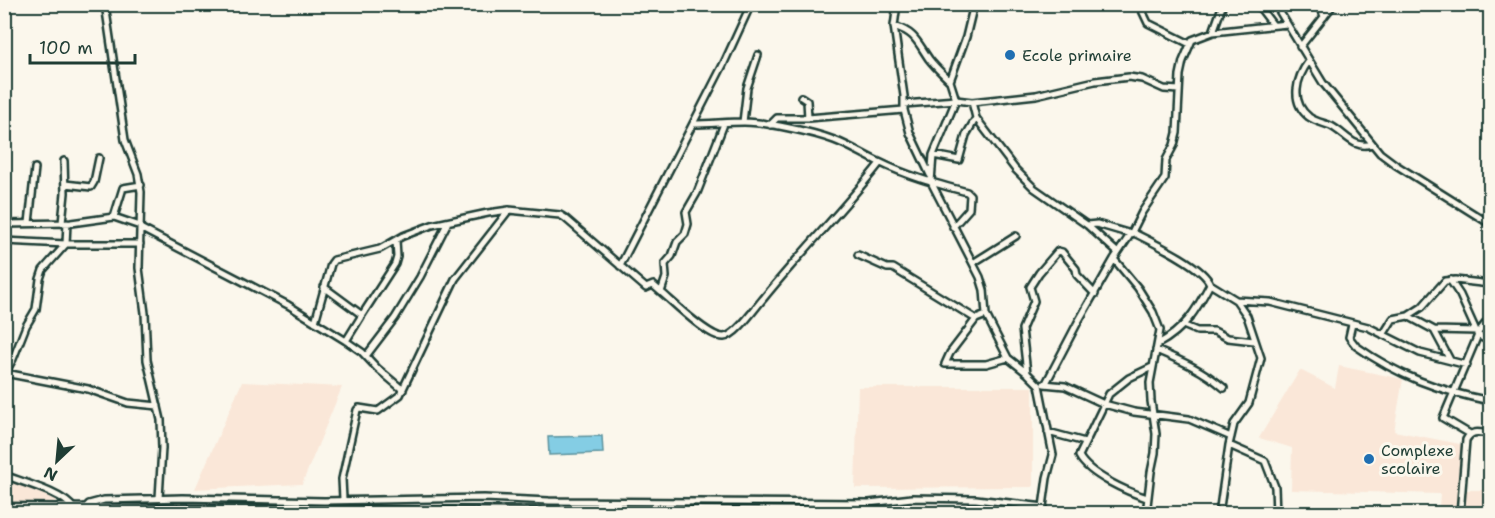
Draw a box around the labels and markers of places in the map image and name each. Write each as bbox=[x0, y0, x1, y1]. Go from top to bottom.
place label: Ecole primaire bbox=[1022, 45, 1132, 66]
marker: Ecole primaire bbox=[1003, 48, 1017, 62]
place label: Complexe scolaire bbox=[1381, 440, 1454, 479]
marker: Complexe scolaire bbox=[1362, 452, 1376, 466]

